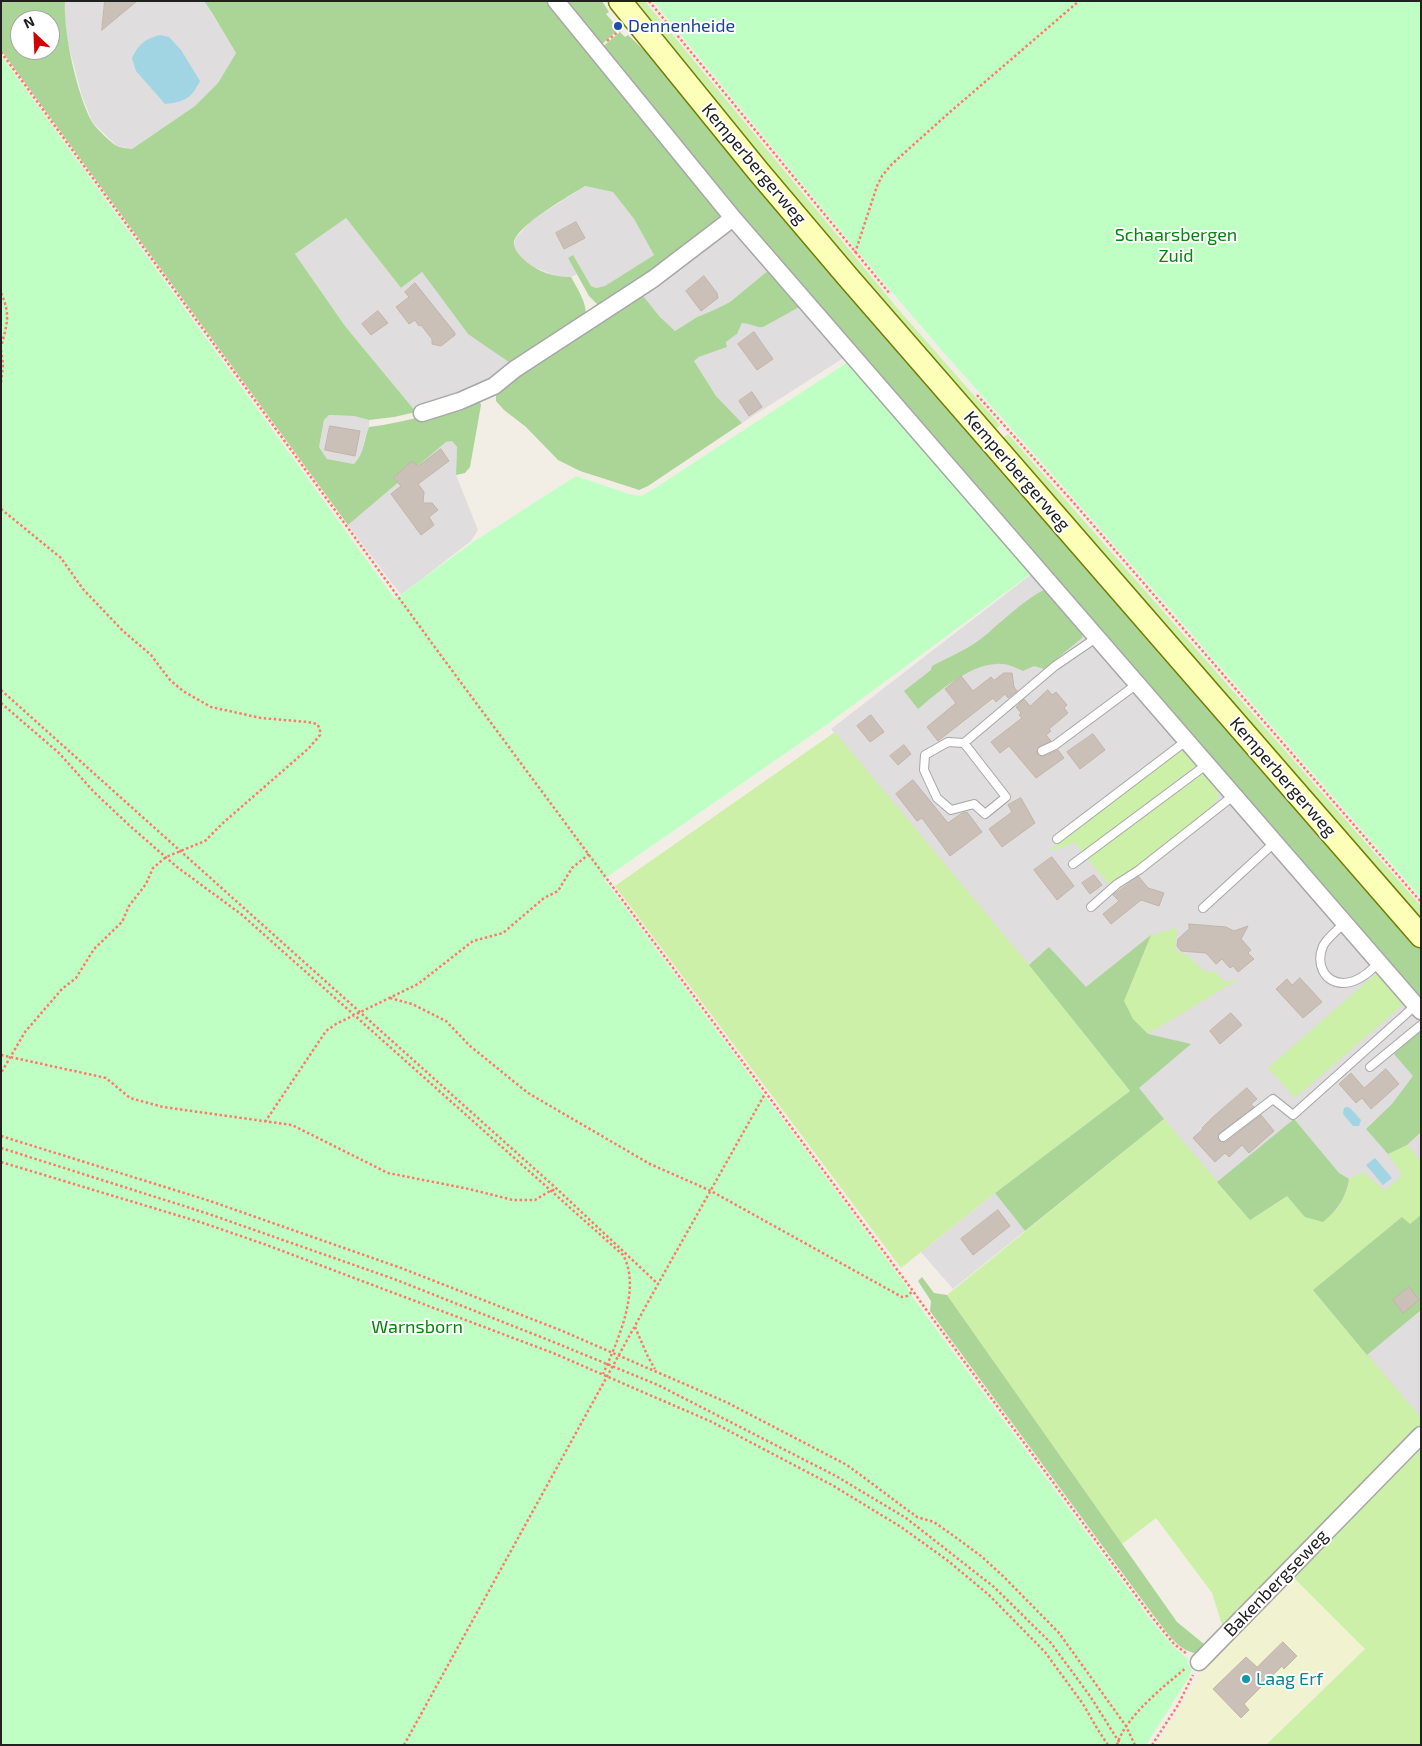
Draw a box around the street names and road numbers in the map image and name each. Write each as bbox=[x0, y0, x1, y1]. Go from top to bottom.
street label: Kemperbergerweg bbox=[697, 99, 811, 229]
street label: Kemperbergerweg bbox=[959, 407, 1075, 535]
street label: Kemperbergerweg bbox=[1225, 713, 1341, 841]
street label: Bakenbergseweg bbox=[1219, 1525, 1333, 1641]

